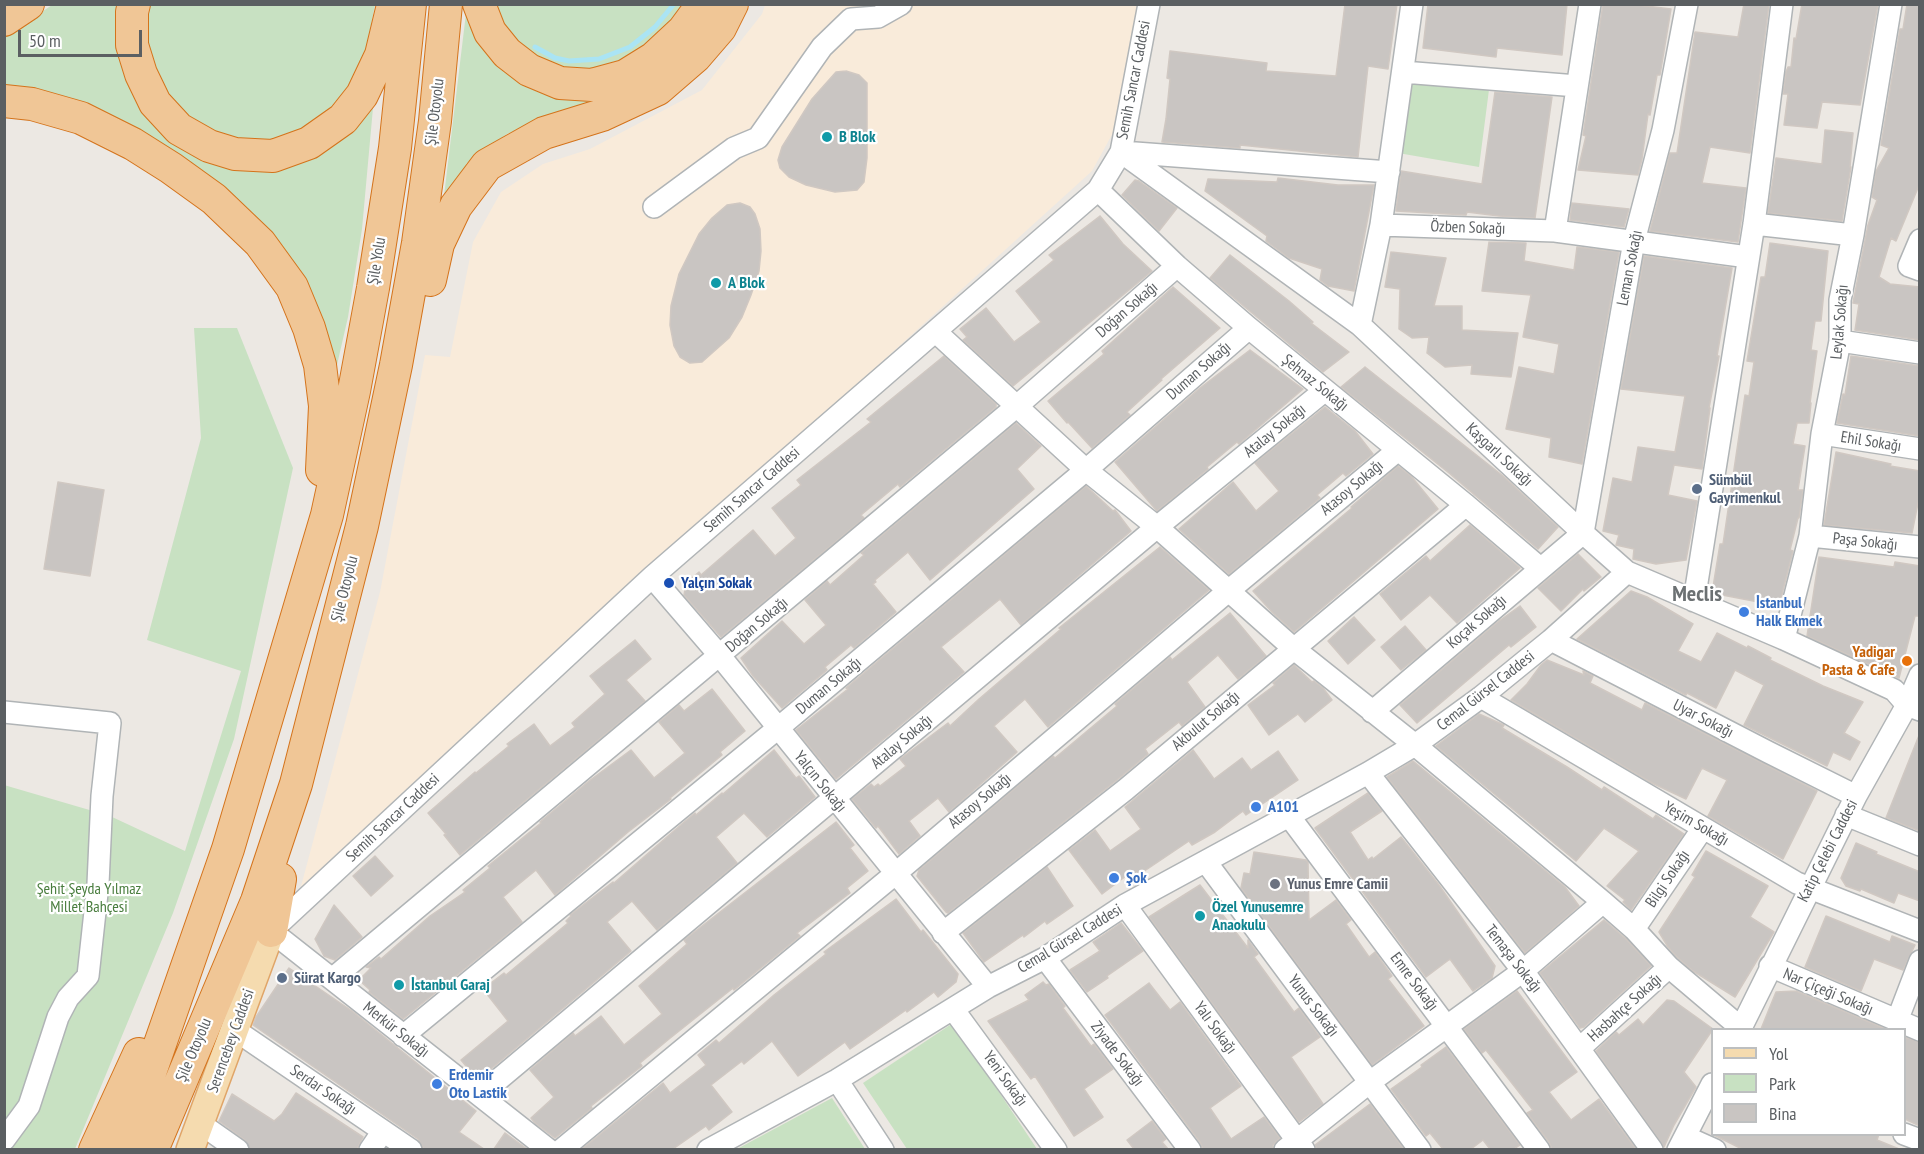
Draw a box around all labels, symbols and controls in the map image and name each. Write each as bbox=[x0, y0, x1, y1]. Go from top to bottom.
scale bar bbox=[21, 18, 146, 56]
street label: Semih Sancar Caddesi bbox=[1113, 19, 1155, 141]
text: 50 m bbox=[29, 29, 61, 52]
street label: Şile Otoyolu bbox=[421, 77, 449, 147]
place label: B Blok bbox=[839, 127, 876, 147]
marker: B Blok bbox=[820, 130, 834, 144]
street label: Özben Sokağı bbox=[1430, 217, 1506, 239]
street label: Leman Sokağı bbox=[1613, 229, 1647, 307]
street label: Şile Yolu bbox=[364, 236, 390, 286]
place label: A Blok bbox=[728, 273, 765, 293]
marker: A Blok bbox=[709, 276, 723, 290]
street label: Doğan Sokağı bbox=[1092, 278, 1162, 342]
street label: Leylak Sokağı bbox=[1827, 284, 1853, 360]
street label: Duman Sokağı bbox=[1163, 338, 1235, 404]
street label: Şehnaz Sokağı bbox=[1278, 350, 1352, 416]
street label: Atalay Sokağı bbox=[1240, 400, 1310, 462]
street label: Kaşgarlı Sokağı bbox=[1462, 419, 1536, 491]
street label: Ehil Sokağı bbox=[1839, 428, 1903, 456]
street label: Semih Sancar Caddesi bbox=[700, 443, 804, 537]
street label: Atasoy Sokağı bbox=[1317, 456, 1387, 520]
place label: Sümbül Gayrimenkul bbox=[1709, 470, 1781, 508]
marker: Sümbül Gayrimenkul bbox=[1690, 482, 1704, 496]
street label: Paşa Sokağı bbox=[1832, 529, 1898, 555]
street label: Şile Otoyolu bbox=[328, 554, 362, 624]
place label: Yalçın Sokak bbox=[681, 573, 752, 593]
marker: Yalçın Sokak bbox=[662, 576, 676, 590]
district label: Meclis bbox=[1672, 582, 1722, 608]
street label: Koçak Sokağı bbox=[1443, 591, 1511, 653]
street label: Doğan Sokağı bbox=[722, 593, 792, 657]
place label: İstanbul Halk Ekmek bbox=[1756, 593, 1822, 631]
marker: İstanbul Halk Ekmek bbox=[1737, 605, 1751, 619]
place label: Yadigar Pasta & Cafe bbox=[1822, 642, 1895, 680]
street label: Cemal Gürsel Caddesi bbox=[1433, 647, 1539, 735]
street label: Duman Sokağı bbox=[792, 653, 866, 719]
marker: Yadigar Pasta & Cafe bbox=[1900, 654, 1914, 668]
street label: Akbulut Sokağı bbox=[1168, 687, 1244, 755]
street label: Uyar Sokağı bbox=[1670, 696, 1736, 742]
street label: Atalay Sokağı bbox=[867, 711, 937, 773]
street label: Yalçın Sokağı bbox=[790, 748, 850, 816]
street label: Atasoy Sokağı bbox=[945, 769, 1015, 833]
street label: Semih Sancar Caddesi bbox=[342, 770, 444, 866]
street label: Katip Çelebi Caddesi bbox=[1794, 796, 1862, 906]
place label: A101 bbox=[1268, 797, 1299, 817]
street label: Yeşim Sokağı bbox=[1660, 798, 1732, 850]
marker: A101 bbox=[1249, 800, 1263, 814]
street label: Bilgi Sokağı bbox=[1642, 847, 1694, 911]
place label: Şok bbox=[1126, 868, 1147, 888]
marker: Şok bbox=[1107, 871, 1121, 885]
place label: Yunus Emre Camii bbox=[1287, 874, 1388, 894]
marker: Yunus Emre Camii bbox=[1268, 877, 1282, 891]
park label: Şehit Şeyda Yılmaz Millet Bahçesi bbox=[37, 879, 141, 917]
place label: Özel Yunusemre Anaokulu bbox=[1212, 897, 1304, 935]
street label: Cemal Gürsel Caddesi bbox=[1014, 900, 1126, 978]
marker: Özel Yunusemre Anaokulu bbox=[1193, 909, 1207, 923]
street label: Temaşa Sokağı bbox=[1481, 921, 1545, 997]
street label: Emre Sokağı bbox=[1386, 949, 1442, 1015]
street label: Nar Çiçeği Sokağı bbox=[1780, 964, 1876, 1020]
place label: Sürat Kargo bbox=[294, 968, 361, 988]
street label: Hasbahçe Sokağı bbox=[1584, 970, 1666, 1046]
marker: Sürat Kargo bbox=[275, 971, 289, 985]
street label: Yunus Sokağı bbox=[1283, 971, 1343, 1041]
place label: İstanbul Garaj bbox=[411, 975, 490, 995]
marker: İstanbul Garaj bbox=[392, 978, 406, 992]
street label: Serencebey Caddesi bbox=[203, 986, 259, 1096]
street label: Merkür Sokağı bbox=[359, 998, 433, 1062]
street label: Yalı Sokağı bbox=[1190, 998, 1240, 1058]
street label: Şile Otoyolu bbox=[172, 1015, 216, 1085]
street label: Ziyade Sokağı bbox=[1086, 1018, 1148, 1090]
legend bbox=[1711, 1028, 1906, 1136]
text: Yol bbox=[1769, 1042, 1788, 1065]
street label: Yeni Sokağı bbox=[979, 1048, 1031, 1110]
street label: Serdar Sokağı bbox=[286, 1061, 360, 1119]
place label: Erdemir Oto Lastik bbox=[449, 1065, 507, 1103]
text: Park bbox=[1769, 1072, 1796, 1095]
marker: Erdemir Oto Lastik bbox=[430, 1077, 444, 1091]
text: Bina bbox=[1769, 1102, 1797, 1125]

